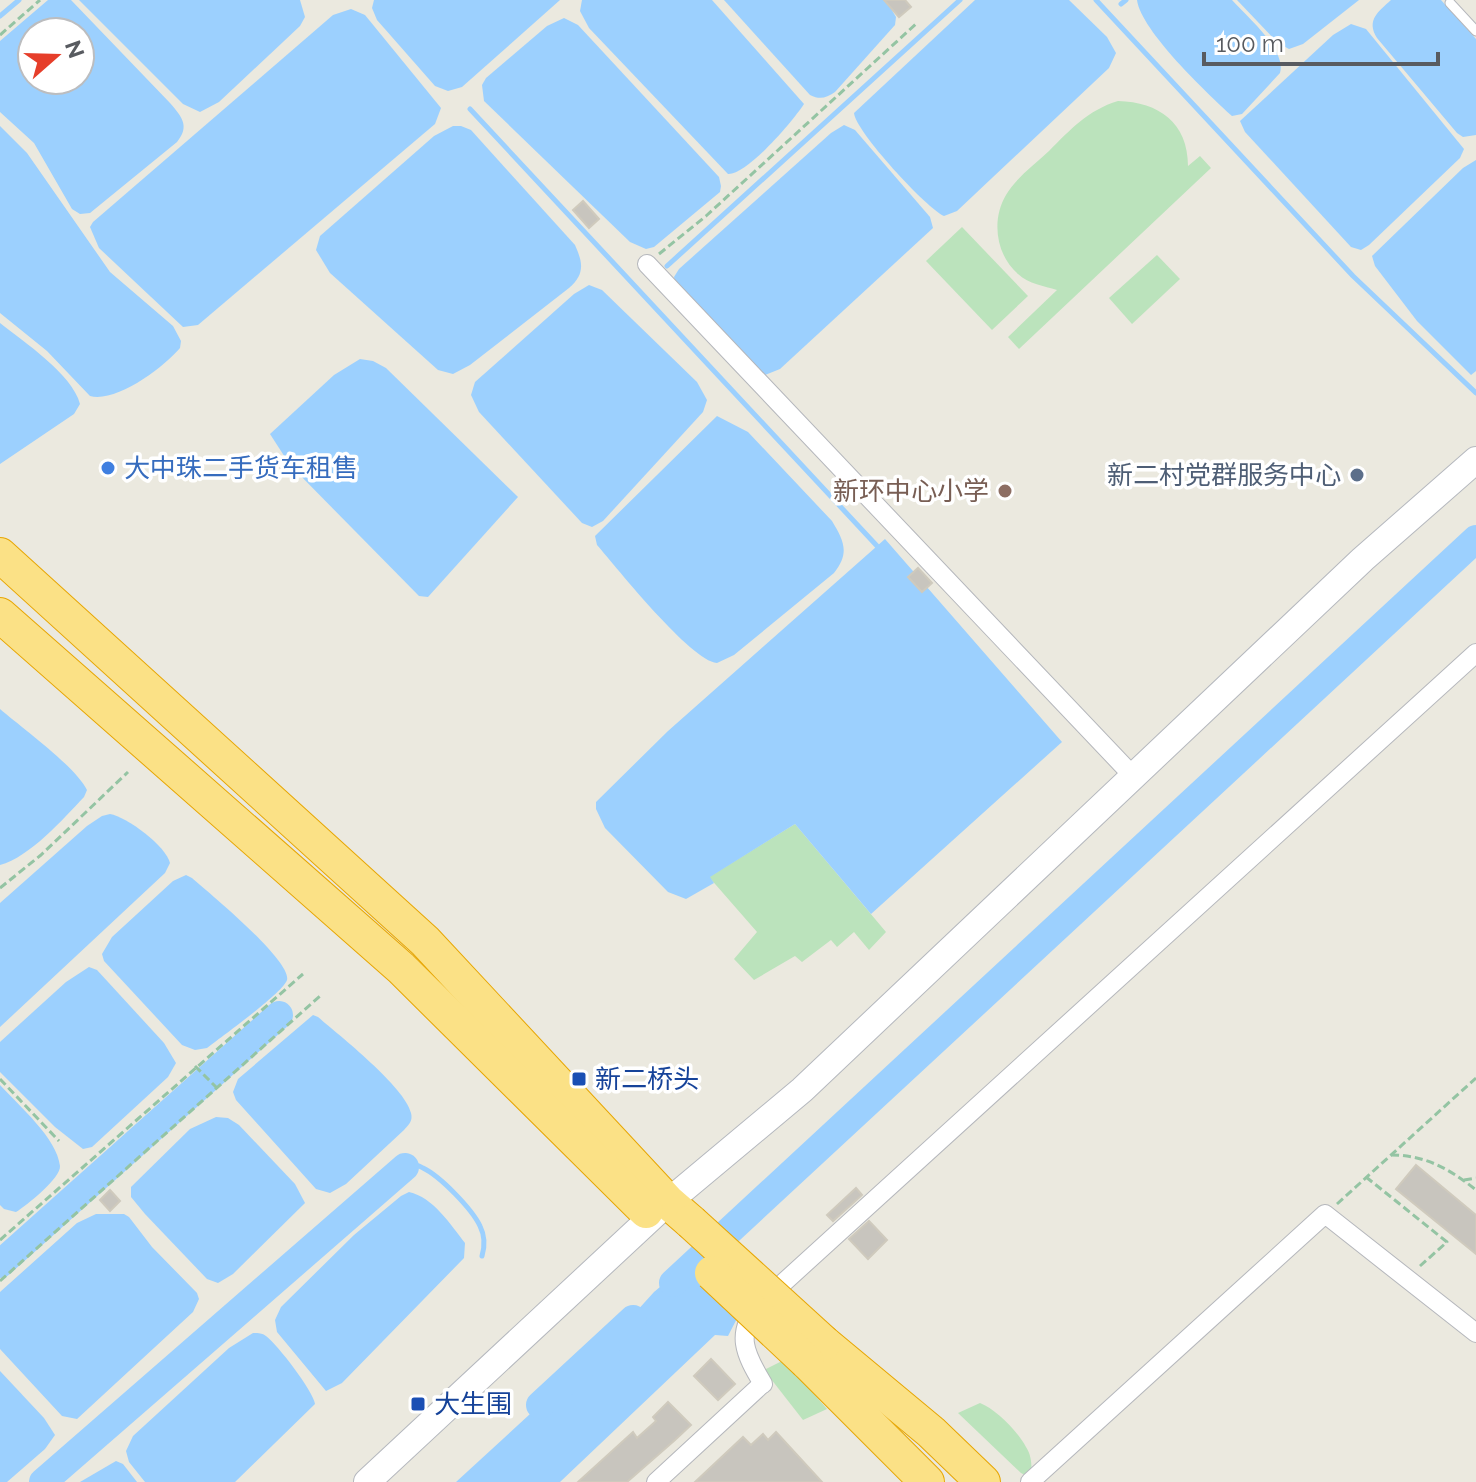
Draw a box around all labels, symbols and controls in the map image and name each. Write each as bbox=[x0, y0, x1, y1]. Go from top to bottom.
north arrow bbox=[16, 16, 96, 96]
scale bar bbox=[1204, 16, 1438, 66]
text: 100 m bbox=[1216, 29, 1284, 58]
text: N bbox=[60, 37, 90, 61]
place label: 大中珠二手货车租售 bbox=[124, 453, 358, 483]
marker: 大中珠二手货车租售 bbox=[99, 459, 117, 477]
place label: 新二村党群服务中心 bbox=[1107, 460, 1341, 490]
marker: 新二村党群服务中心 bbox=[1348, 466, 1366, 484]
place label: 新环中心小学 bbox=[833, 476, 989, 506]
marker: 新环中心小学 bbox=[996, 482, 1014, 500]
place label: 新二桥头 bbox=[595, 1064, 699, 1094]
marker: 新二桥头 bbox=[570, 1070, 588, 1088]
place label: 大生围 bbox=[434, 1389, 512, 1419]
marker: 大生围 bbox=[409, 1395, 427, 1413]

